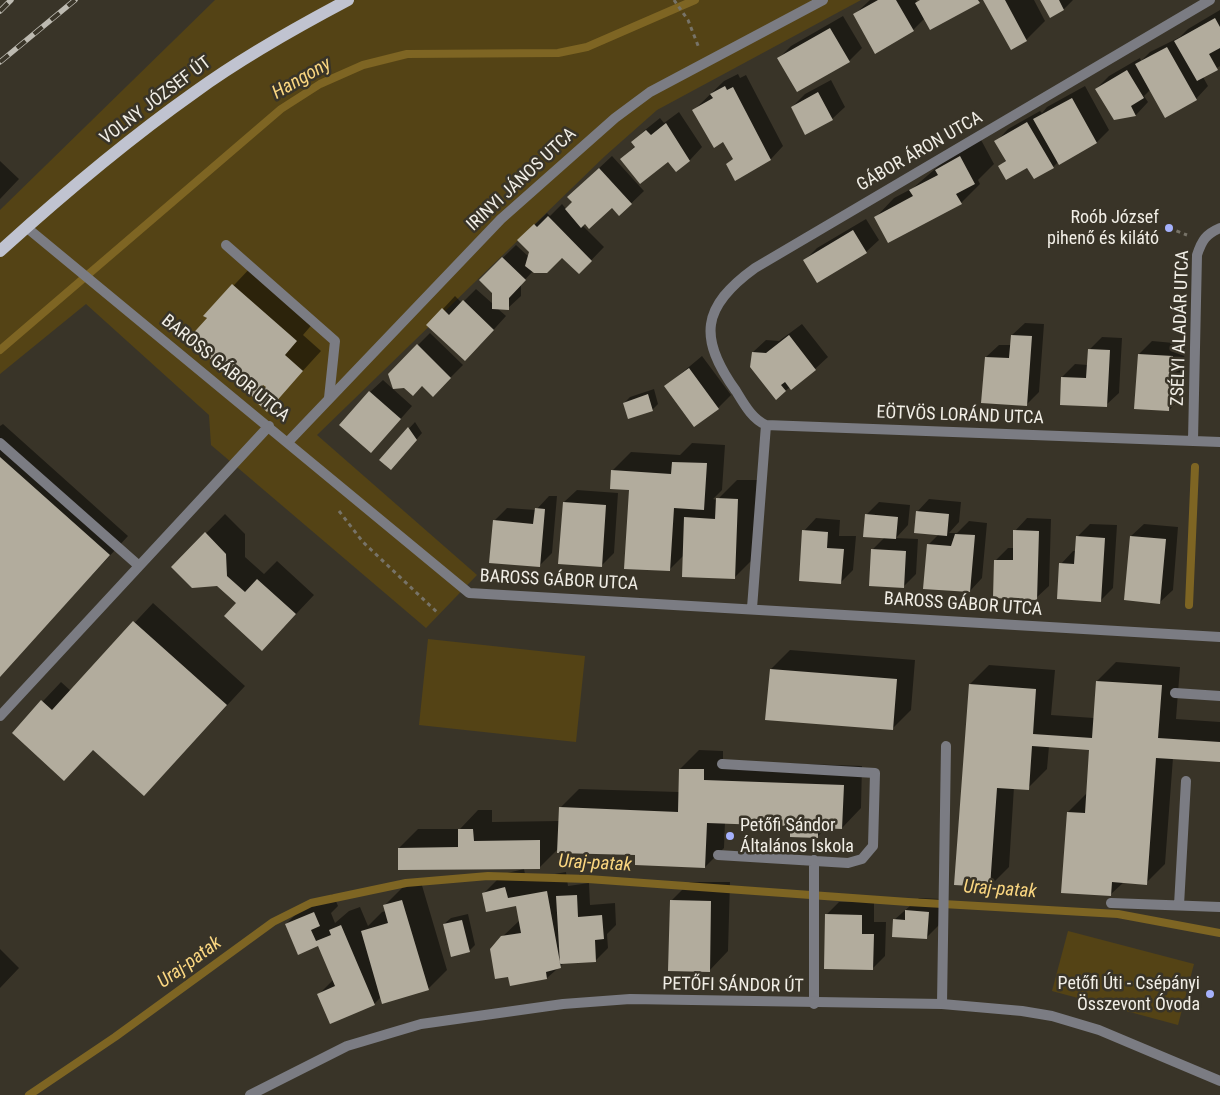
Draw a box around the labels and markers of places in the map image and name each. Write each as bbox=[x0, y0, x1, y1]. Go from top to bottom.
place label: Roób József pihenő és kilátó bbox=[1047, 207, 1159, 250]
marker: Roób József pihenő és kilátó bbox=[1163, 222, 1175, 234]
place label: Petőfi Sándor Általános Iskola bbox=[740, 815, 854, 858]
marker: Petőfi Sándor Általános Iskola bbox=[724, 830, 736, 842]
place label: Petőfi Úti - Csépányi Összevont Óvoda bbox=[1058, 973, 1200, 1016]
marker: Petőfi Úti - Csépányi Összevont Óvoda bbox=[1204, 988, 1216, 1000]

